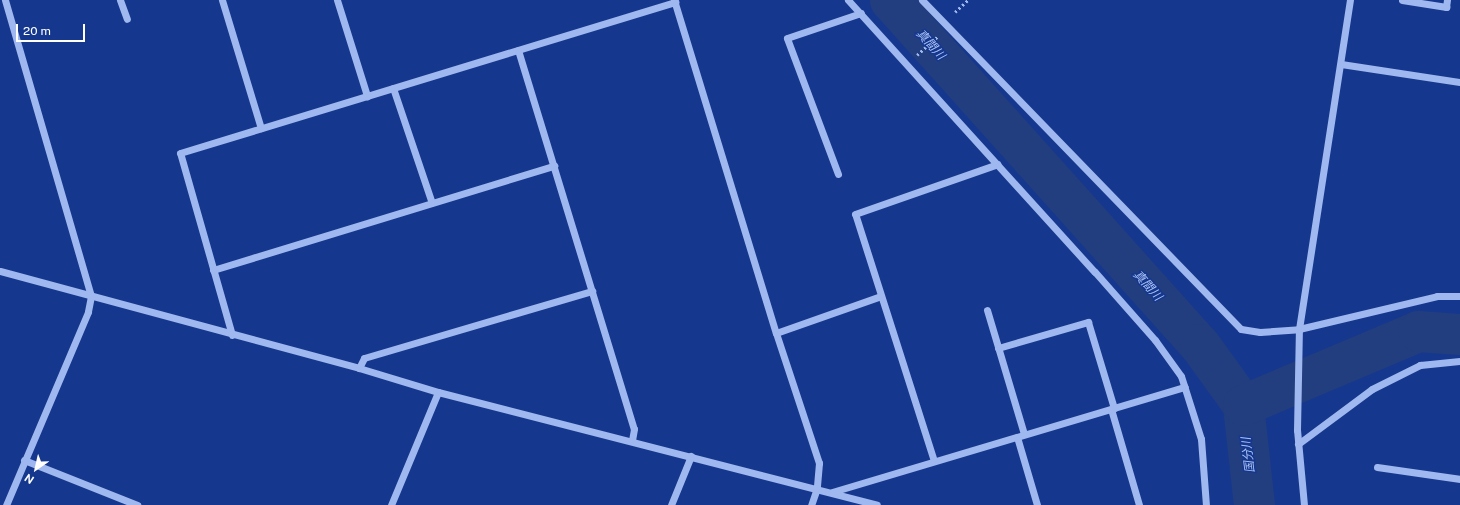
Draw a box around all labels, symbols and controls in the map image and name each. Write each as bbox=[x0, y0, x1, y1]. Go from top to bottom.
scale bar bbox=[18, 16, 87, 42]
text: 20 m bbox=[23, 24, 51, 38]
water label: 真間川 bbox=[913, 27, 947, 63]
water label: 真間川 bbox=[1130, 268, 1164, 304]
water label: 国分川 bbox=[1240, 436, 1258, 474]
north arrow bbox=[16, 449, 56, 489]
text: N bbox=[22, 472, 36, 486]

